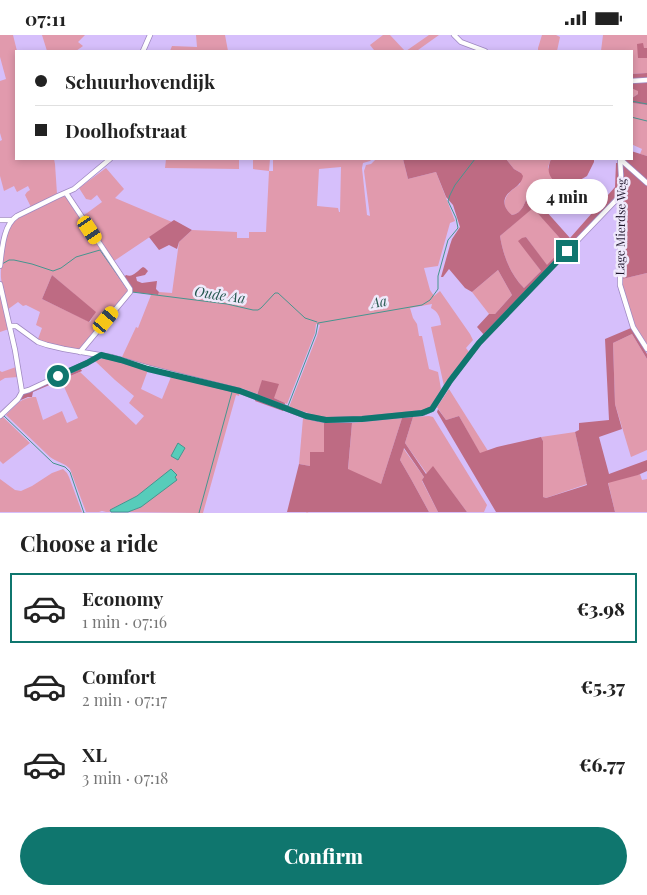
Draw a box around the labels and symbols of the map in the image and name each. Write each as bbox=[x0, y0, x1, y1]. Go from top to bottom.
street label: Lage Mierdse Weg bbox=[611, 178, 629, 276]
callout: 4 min bbox=[526, 179, 608, 213]
car bbox=[75, 213, 104, 247]
route end bbox=[556, 240, 578, 262]
water label: Oude Aa bbox=[193, 282, 247, 307]
water label: Aa bbox=[367, 291, 389, 313]
car bbox=[90, 304, 121, 336]
route start bbox=[47, 365, 69, 387]

